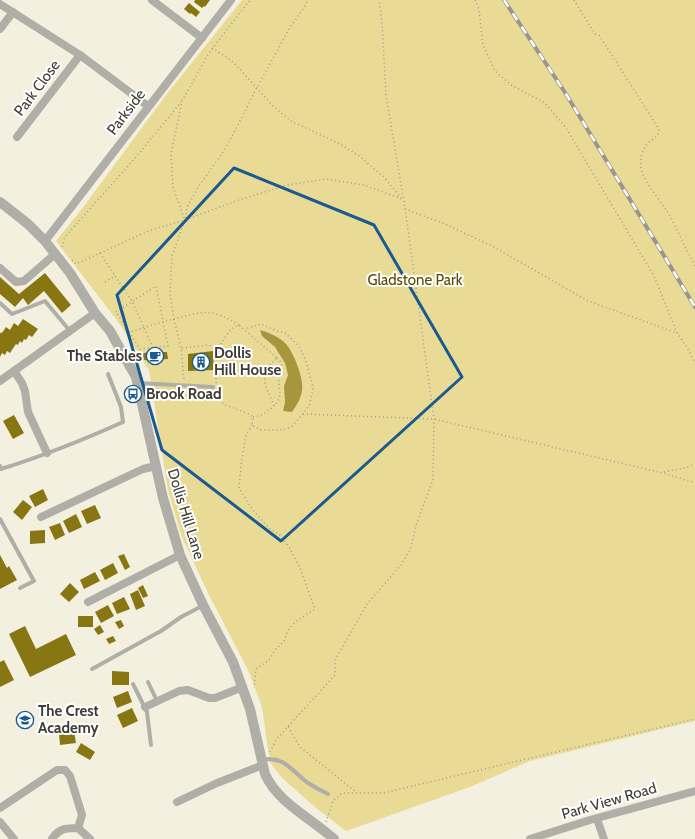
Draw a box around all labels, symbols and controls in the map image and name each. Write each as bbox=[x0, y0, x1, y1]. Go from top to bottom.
street label: Park Close bbox=[10, 56, 64, 119]
street label: Parkside bbox=[103, 85, 149, 138]
park label: Gladstone Park bbox=[368, 271, 463, 289]
place label: Dollis Hill House bbox=[214, 344, 282, 379]
cafe icon: The Stables bbox=[145, 346, 165, 366]
place label: The Stables bbox=[67, 347, 142, 365]
building icon: Dollis Hill House bbox=[191, 352, 211, 372]
bus stop icon: Brook Road bbox=[123, 384, 143, 404]
place label: Brook Road bbox=[146, 385, 222, 403]
street label: Dollis Hill Lane bbox=[164, 467, 208, 562]
place label: The Crest Academy bbox=[38, 702, 100, 737]
school or university icon: The Crest Academy bbox=[15, 710, 35, 730]
street label: Park View Road bbox=[559, 779, 659, 823]

